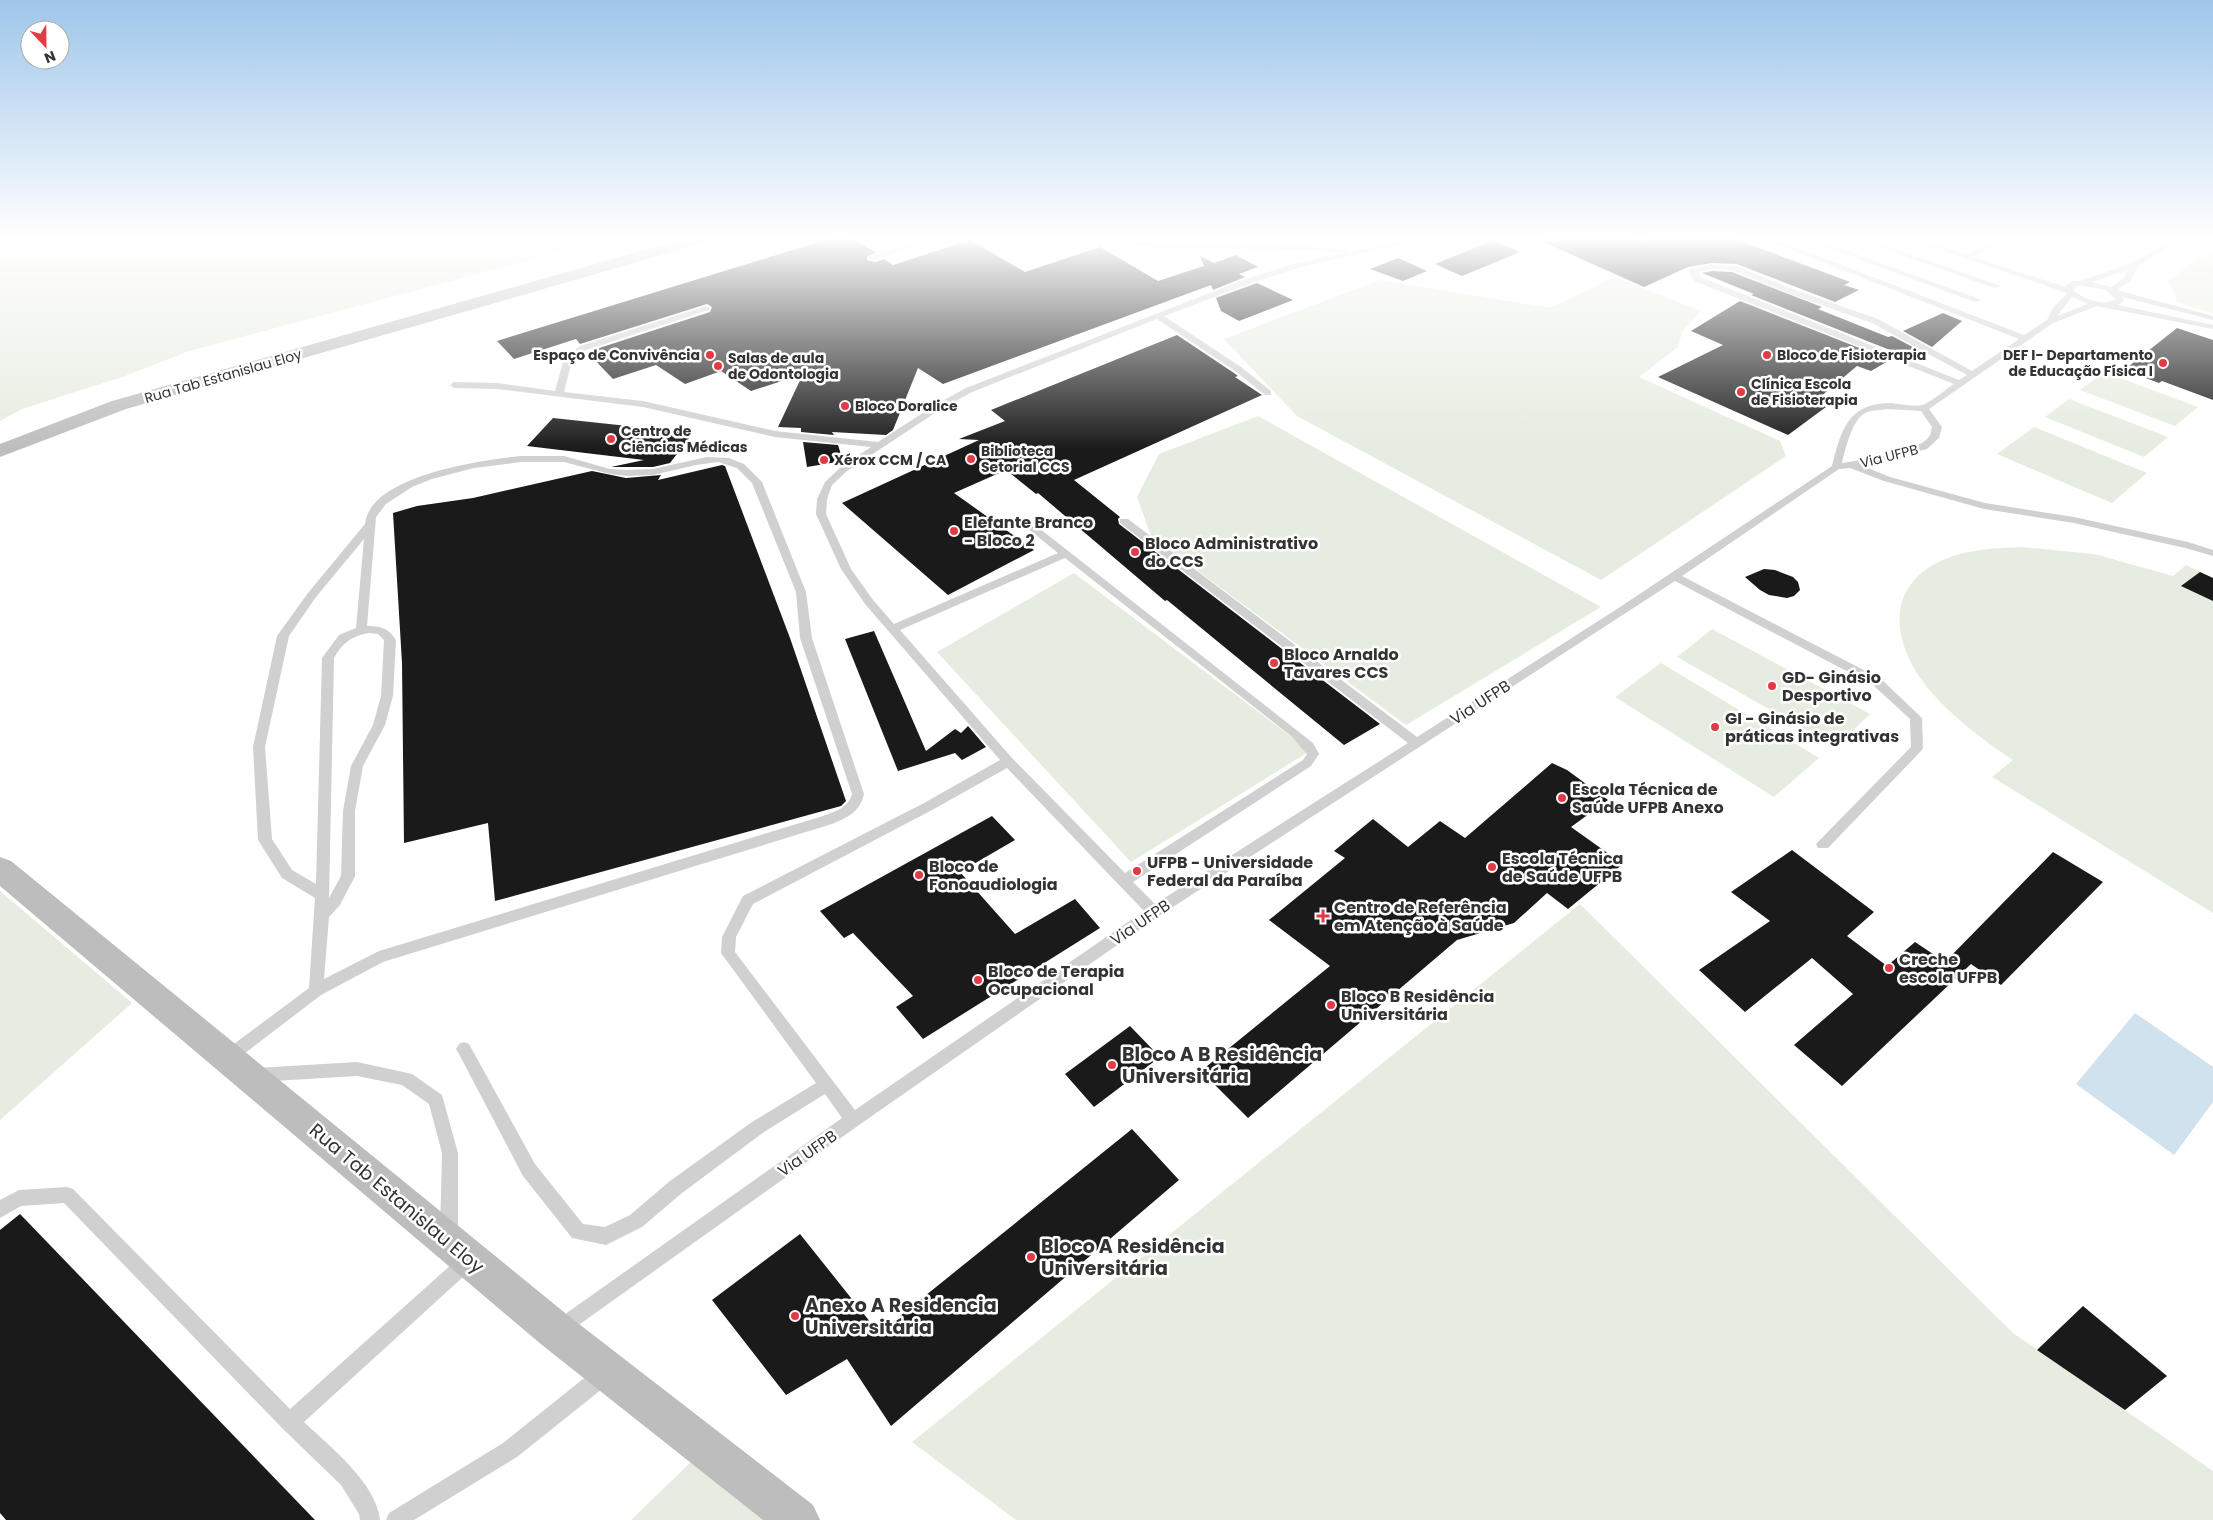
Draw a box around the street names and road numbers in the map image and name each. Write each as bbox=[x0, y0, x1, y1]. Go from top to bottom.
street label: Rua Tab Estanislau Eloy bbox=[142, 344, 304, 408]
street label: Via UFPB bbox=[1858, 439, 1920, 473]
street label: Via UFPB bbox=[1446, 674, 1515, 731]
street label: Via UFPB bbox=[1106, 894, 1175, 951]
street label: Rua Tab Estanislau Eloy bbox=[303, 1117, 490, 1280]
street label: Via UFPB bbox=[773, 1124, 842, 1182]

